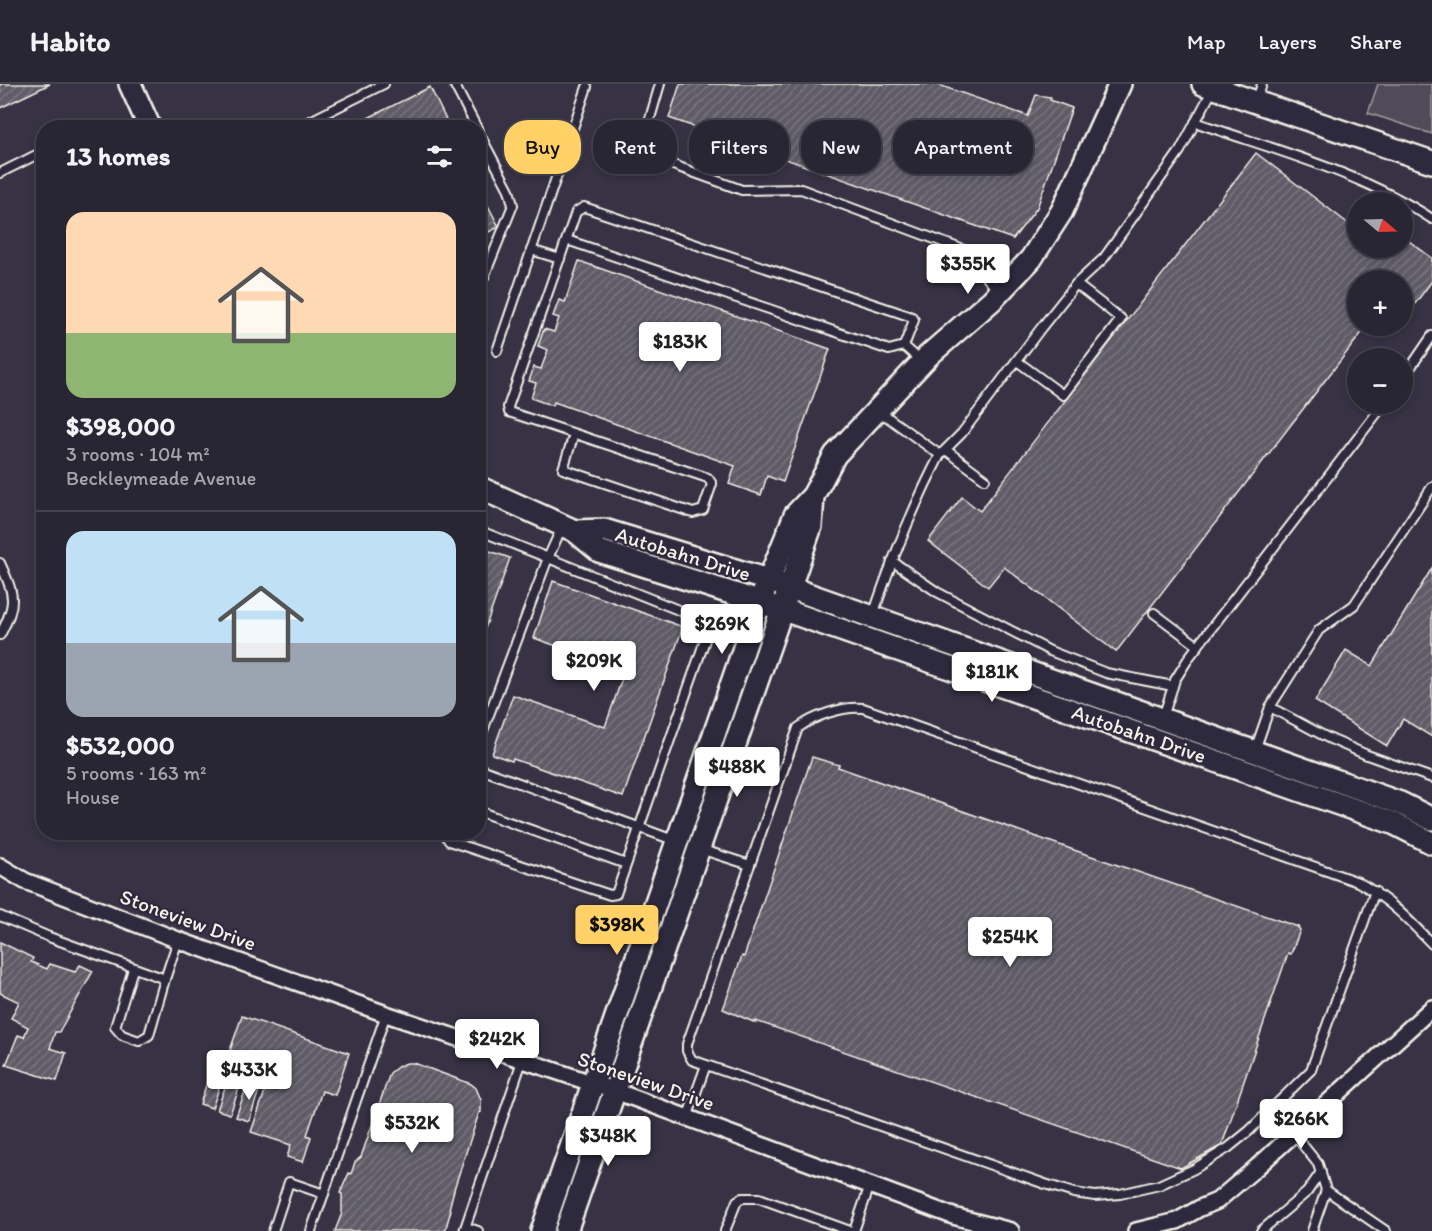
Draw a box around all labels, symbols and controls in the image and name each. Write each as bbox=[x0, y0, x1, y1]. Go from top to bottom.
text: Habito bbox=[30, 24, 110, 58]
text: Map bbox=[1187, 29, 1226, 54]
text: Layers bbox=[1259, 29, 1317, 54]
text: Share bbox=[1350, 29, 1402, 54]
chip: Buy bbox=[504, 120, 581, 174]
chip: Rent bbox=[593, 120, 677, 174]
chip: Filters bbox=[689, 120, 789, 174]
chip: New bbox=[801, 120, 881, 174]
chip: Apartment bbox=[893, 120, 1033, 174]
text: 13 homes bbox=[66, 140, 170, 172]
icon: filters bbox=[423, 140, 456, 173]
north arrow bbox=[1347, 192, 1413, 258]
map controls bbox=[1347, 192, 1413, 414]
pin: $355K bbox=[926, 244, 1010, 295]
icon: home bbox=[207, 251, 315, 359]
text: $355K bbox=[941, 251, 995, 275]
button: + bbox=[1347, 270, 1413, 336]
pin: $183K bbox=[638, 322, 722, 373]
text: $183K bbox=[653, 329, 707, 353]
button: − bbox=[1347, 348, 1413, 414]
text: $398,000 bbox=[66, 410, 175, 442]
text: 3 rooms · 104 m² bbox=[66, 442, 210, 466]
text: Beckleymeade Avenue bbox=[66, 466, 256, 490]
street label: Autobahn Drive bbox=[613, 521, 754, 586]
icon: home bbox=[207, 570, 315, 678]
pin: $269K bbox=[680, 604, 764, 655]
text: $269K bbox=[695, 611, 749, 635]
pin: $209K bbox=[552, 641, 636, 692]
text: $209K bbox=[566, 648, 622, 672]
pin: $181K bbox=[950, 652, 1034, 703]
text: $181K bbox=[966, 659, 1018, 683]
street label: Autobahn Drive bbox=[1069, 699, 1209, 768]
text: $532,000 bbox=[66, 729, 175, 761]
pin: $488K bbox=[695, 747, 779, 798]
text: $488K bbox=[709, 754, 765, 778]
text: 5 rooms · 163 m² bbox=[66, 761, 207, 785]
text: House bbox=[66, 785, 120, 809]
street label: Stoneview Drive bbox=[117, 883, 260, 956]
pin: $398K bbox=[575, 905, 659, 956]
text: $398K bbox=[589, 912, 645, 936]
pin: $254K bbox=[968, 917, 1052, 968]
text: $254K bbox=[982, 924, 1038, 948]
pin: $242K bbox=[455, 1019, 539, 1070]
text: $242K bbox=[469, 1026, 525, 1050]
street label: Stoneview Drive bbox=[575, 1045, 718, 1116]
pin: $433K bbox=[207, 1050, 291, 1101]
text: $433K bbox=[221, 1057, 277, 1081]
pin: $266K bbox=[1259, 1099, 1343, 1150]
pin: $532K bbox=[370, 1103, 454, 1154]
text: $266K bbox=[1274, 1106, 1328, 1130]
text: $532K bbox=[385, 1110, 439, 1134]
pin: $348K bbox=[566, 1116, 650, 1167]
text: $348K bbox=[580, 1123, 636, 1147]

